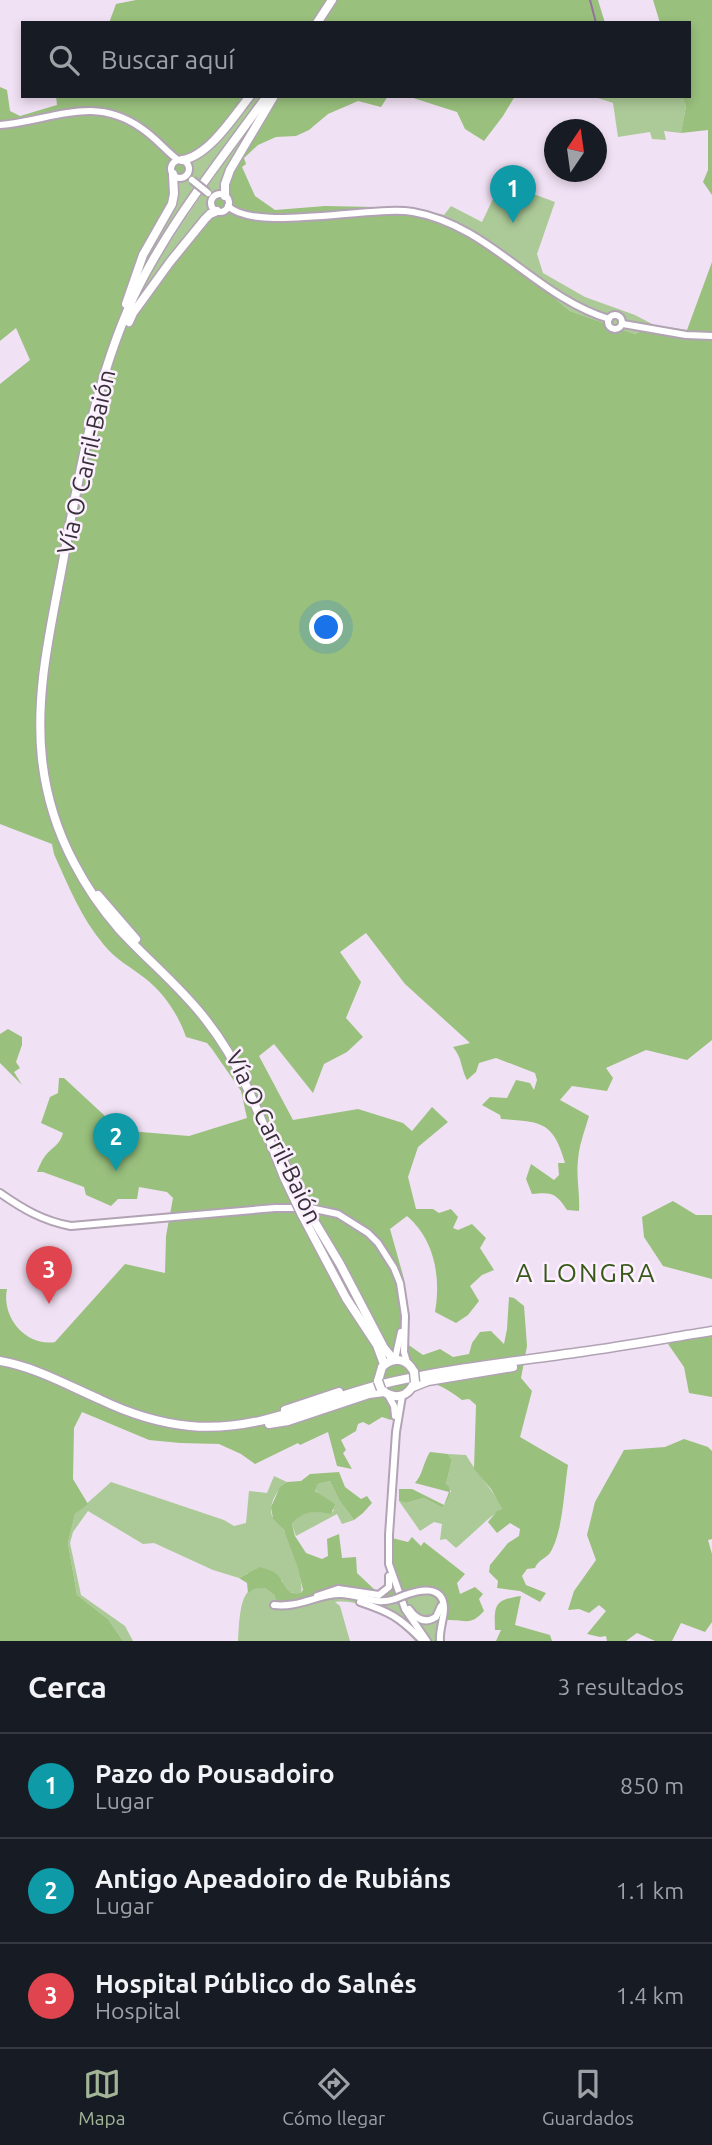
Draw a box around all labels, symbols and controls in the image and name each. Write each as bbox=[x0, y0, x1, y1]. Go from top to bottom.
search box bbox=[21, 21, 691, 98]
icon: search bbox=[45, 41, 83, 79]
text: Buscar aquí bbox=[101, 45, 235, 74]
north arrow bbox=[544, 119, 607, 182]
pin: 1 bbox=[490, 165, 536, 223]
street label: Vía O Carril-Baión bbox=[52, 367, 120, 557]
your location bbox=[309, 610, 343, 644]
street label: Vía O Carril-Baión bbox=[220, 1046, 328, 1228]
pin: 2 bbox=[93, 1113, 139, 1171]
pin: 3 bbox=[26, 1246, 72, 1304]
district label: A LONGRA bbox=[515, 1258, 657, 1287]
text: Cerca bbox=[28, 1670, 107, 1704]
text: 3 resultados bbox=[558, 1674, 684, 1699]
text: Pazo do Pousadoiro bbox=[95, 1759, 335, 1788]
text: 1 bbox=[45, 1773, 57, 1798]
text: 850 m bbox=[620, 1773, 684, 1798]
text: Lugar bbox=[95, 1788, 154, 1813]
text: Antigo Apeadoiro de Rubiáns bbox=[95, 1864, 451, 1893]
text: 2 bbox=[45, 1878, 57, 1903]
text: 1.1 km bbox=[616, 1878, 684, 1903]
text: Lugar bbox=[95, 1893, 154, 1918]
text: Hospital Público do Salnés bbox=[95, 1969, 417, 1998]
text: 3 bbox=[45, 1983, 57, 2008]
text: 1.4 km bbox=[616, 1983, 684, 2008]
text: Hospital bbox=[95, 1998, 180, 2023]
tab: Mapa bbox=[78, 2065, 126, 2129]
tab: Cómo llegar bbox=[282, 2065, 385, 2129]
tab: Guardados bbox=[542, 2065, 634, 2129]

